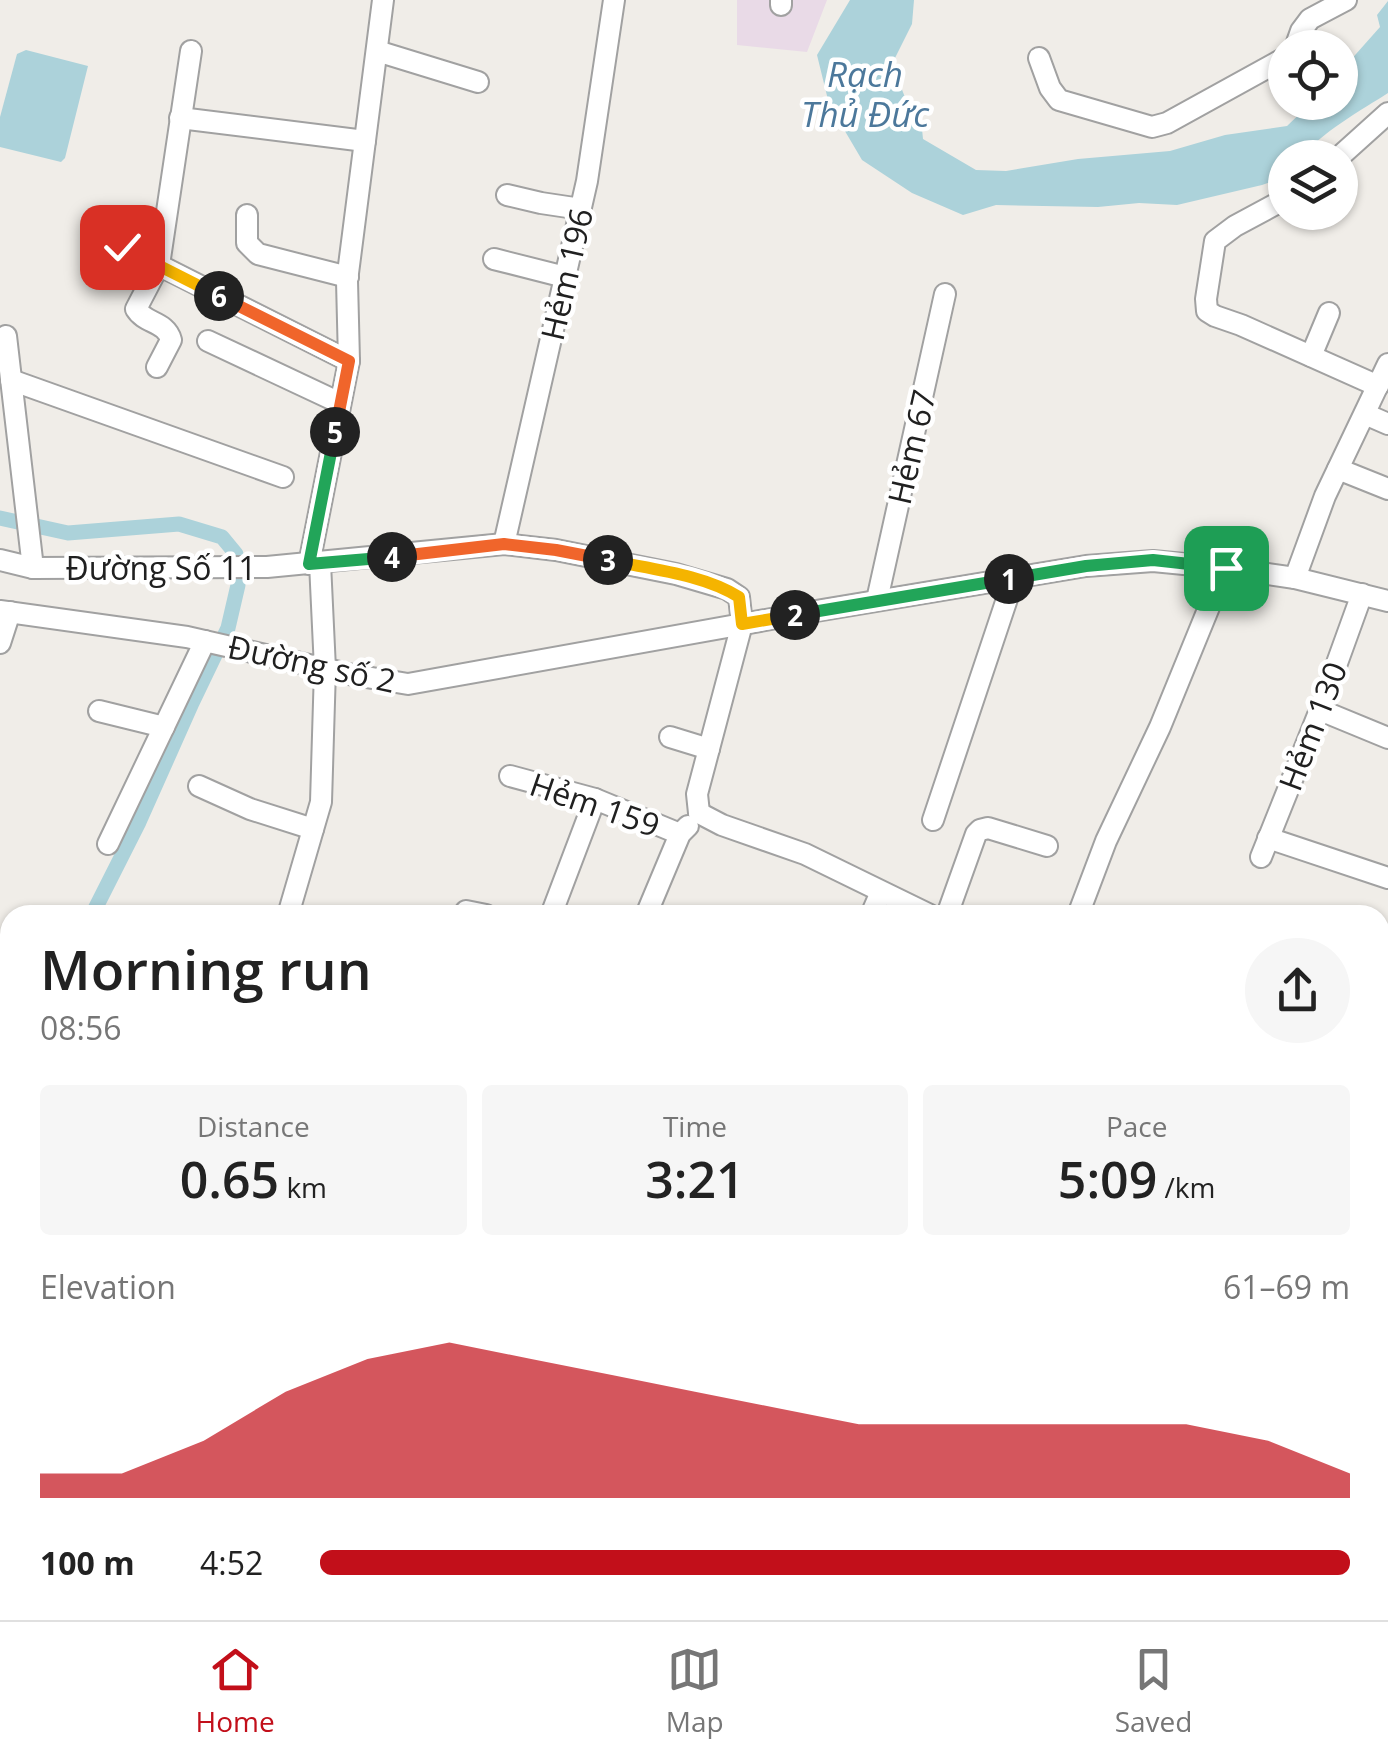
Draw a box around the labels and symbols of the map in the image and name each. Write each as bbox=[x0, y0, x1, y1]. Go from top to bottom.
water label: Rạch Thủ Đức bbox=[801, 50, 930, 137]
street label: Hẻm 196 bbox=[530, 204, 602, 344]
pin bbox=[80, 205, 165, 290]
pin: 6 bbox=[194, 271, 244, 321]
street label: Hẻm 67 bbox=[877, 386, 945, 508]
pin: 5 bbox=[310, 407, 360, 457]
pin bbox=[1184, 526, 1269, 611]
pin: 4 bbox=[367, 532, 417, 582]
pin: 3 bbox=[583, 535, 633, 585]
street label: Đường Số 11 bbox=[66, 546, 256, 589]
pin: 1 bbox=[984, 554, 1034, 604]
pin: 2 bbox=[770, 590, 820, 640]
street label: Đường số 2 bbox=[224, 624, 400, 702]
street label: Hẻm 130 bbox=[1268, 656, 1356, 796]
street label: Hẻm 159 bbox=[524, 762, 666, 846]

